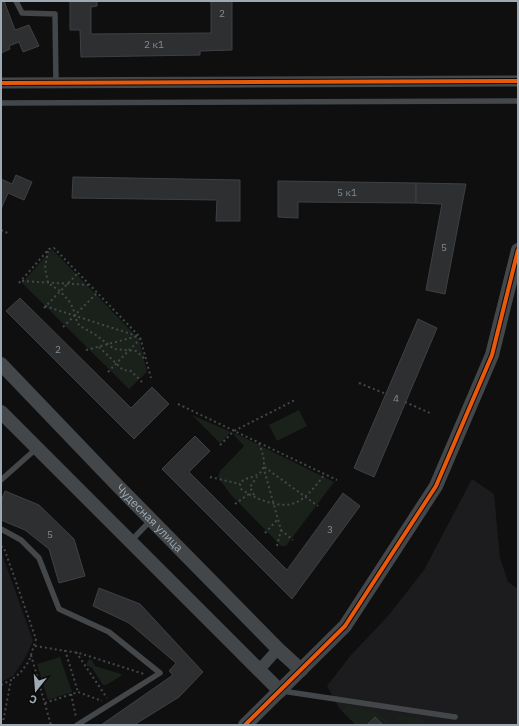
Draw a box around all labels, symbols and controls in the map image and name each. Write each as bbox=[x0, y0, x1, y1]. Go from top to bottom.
house number: 2 bbox=[219, 7, 225, 20]
house number: 2 к1 bbox=[144, 38, 164, 51]
house number: 5 к1 bbox=[337, 186, 357, 199]
house number: 5 bbox=[441, 241, 447, 254]
house number: 2 bbox=[55, 343, 61, 356]
house number: 4 bbox=[393, 392, 399, 405]
street label: Чудесная улица bbox=[113, 481, 187, 555]
house number: 3 bbox=[327, 523, 333, 536]
house number: 5 bbox=[47, 528, 53, 541]
north arrow bbox=[16, 670, 56, 710]
text: С bbox=[28, 692, 39, 707]

